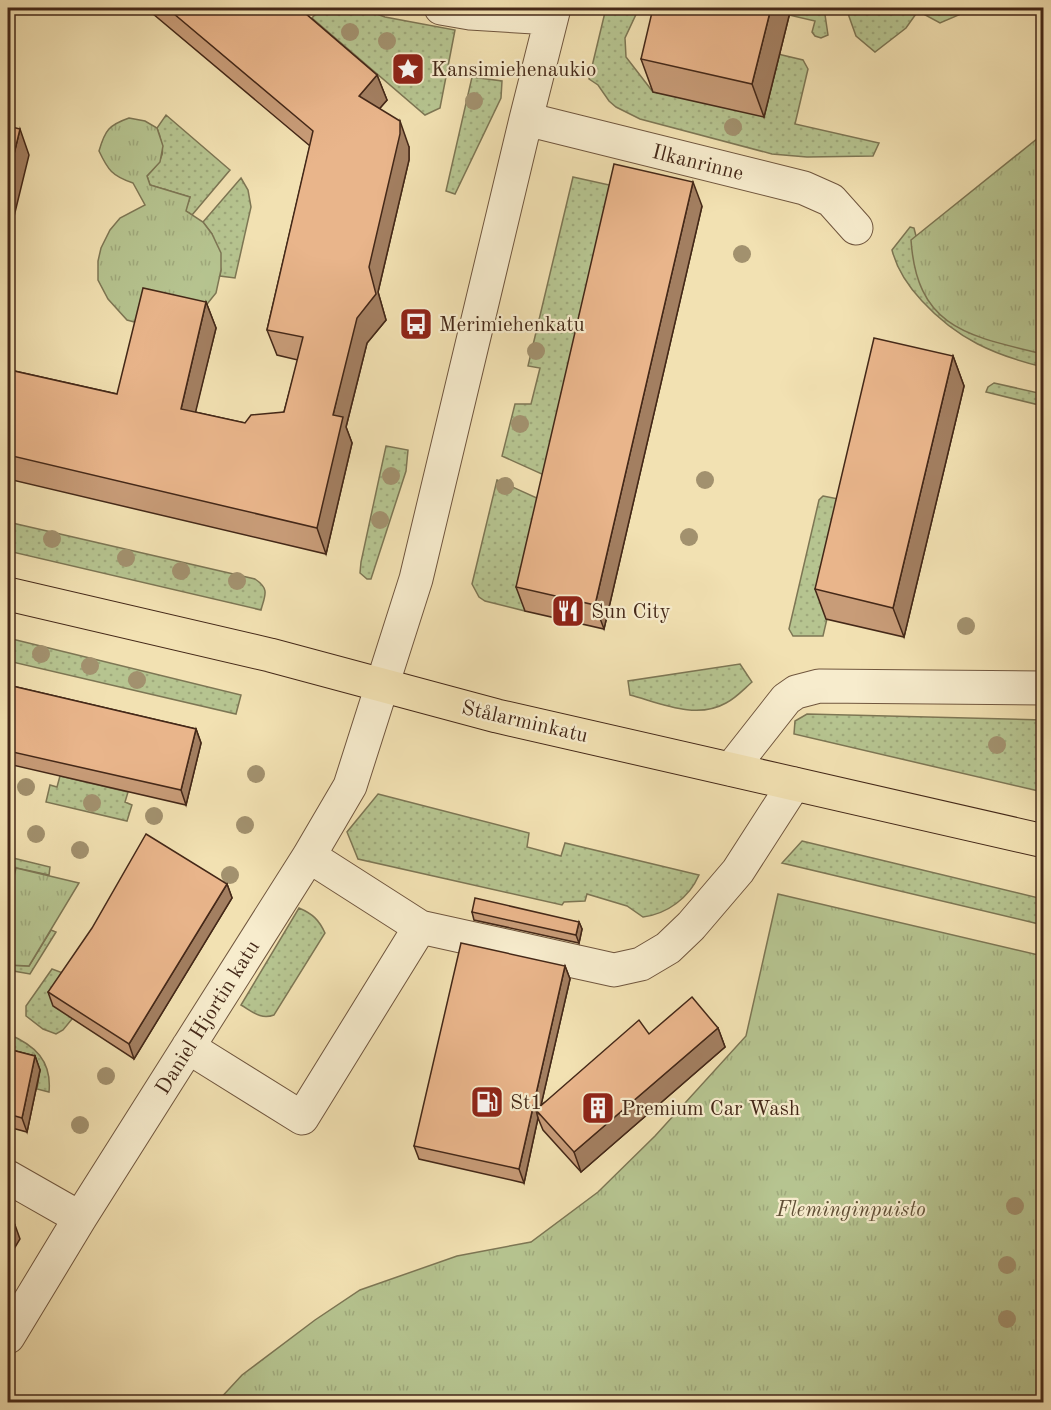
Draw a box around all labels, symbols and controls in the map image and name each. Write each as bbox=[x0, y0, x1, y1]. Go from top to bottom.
place icon: Kansimiehenaukio bbox=[390, 51, 426, 87]
place label: Kansimiehenaukio bbox=[431, 60, 596, 81]
street label: Ilkanrinne bbox=[650, 142, 745, 185]
bus stop icon: Merimiehenkatu bbox=[398, 306, 434, 342]
place label: Merimiehenkatu bbox=[439, 315, 585, 336]
restaurant icon: Sun City bbox=[550, 593, 586, 629]
place label: Sun City bbox=[591, 602, 671, 623]
street label: Stålarminkatu bbox=[459, 698, 590, 747]
street label: Daniel Hjortin katu bbox=[152, 937, 264, 1099]
fuel station icon: St1 bbox=[469, 1084, 505, 1120]
building icon: Premium Car Wash bbox=[580, 1090, 616, 1126]
place label: St1 bbox=[510, 1093, 543, 1114]
place label: Premium Car Wash bbox=[621, 1099, 800, 1120]
park label: Fleminginpuisto bbox=[775, 1200, 926, 1221]

